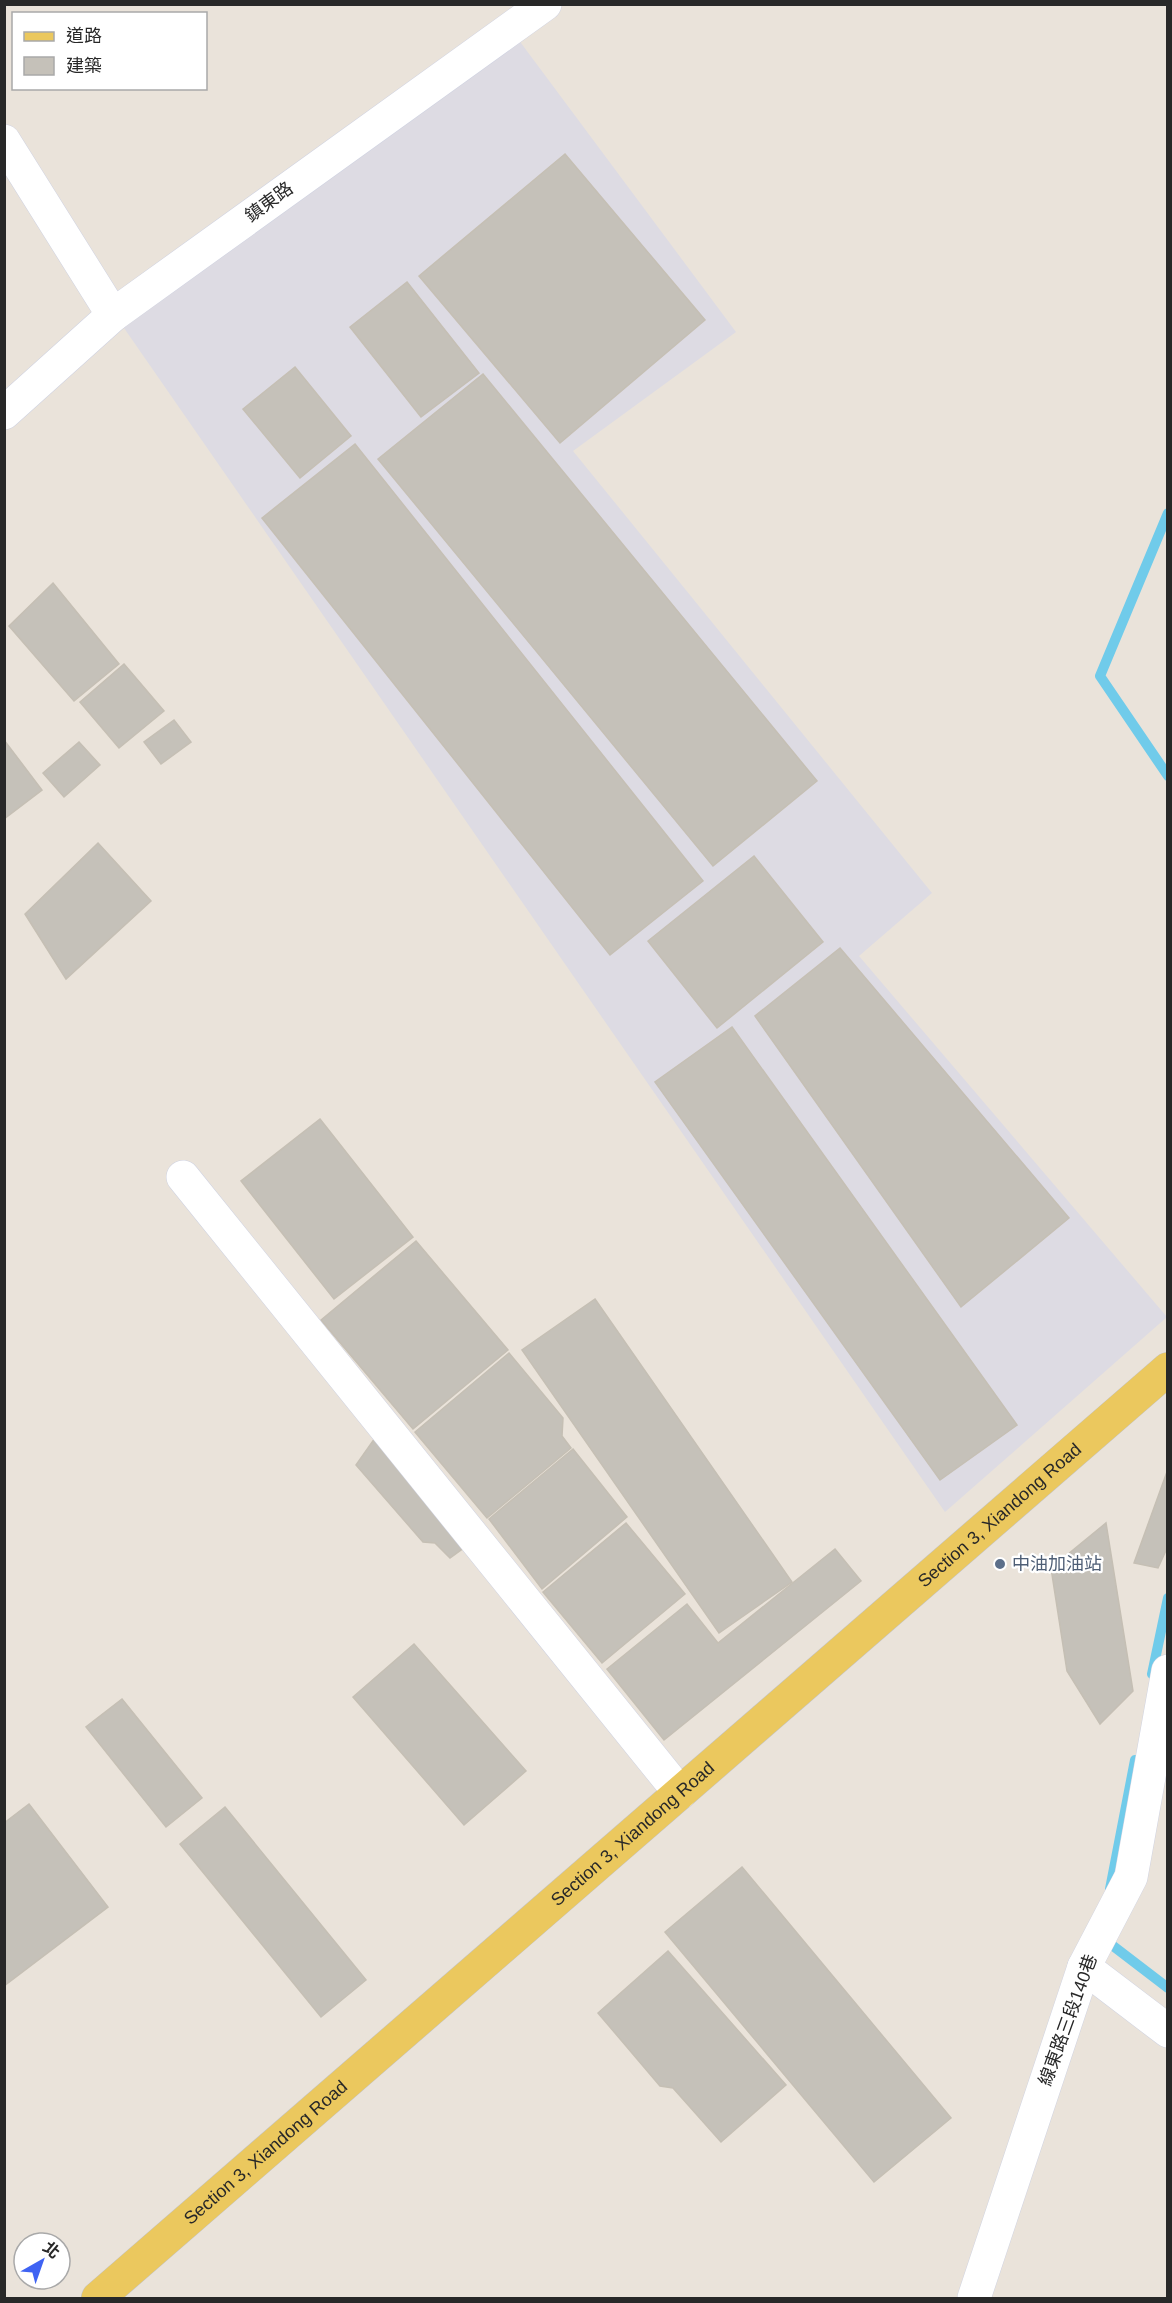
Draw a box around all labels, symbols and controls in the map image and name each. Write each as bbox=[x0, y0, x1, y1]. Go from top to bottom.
legend bbox=[12, 12, 207, 90]
text: 道路 bbox=[66, 26, 102, 46]
text: 建築 bbox=[66, 56, 102, 76]
street label: 鎮東路 bbox=[241, 178, 297, 226]
street label: Section 3, Xiandong Road bbox=[914, 1439, 1085, 1591]
place label: 中油加油站 bbox=[1012, 1554, 1102, 1574]
marker: 中油加油站 bbox=[993, 1557, 1007, 1571]
street label: Section 3, Xiandong Road bbox=[547, 1758, 718, 1910]
street label: 線東路三段140巷 bbox=[1035, 1952, 1101, 2088]
street label: Section 3, Xiandong Road bbox=[180, 2076, 351, 2229]
north arrow bbox=[12, 2231, 72, 2291]
text: 北 bbox=[40, 2238, 63, 2262]

